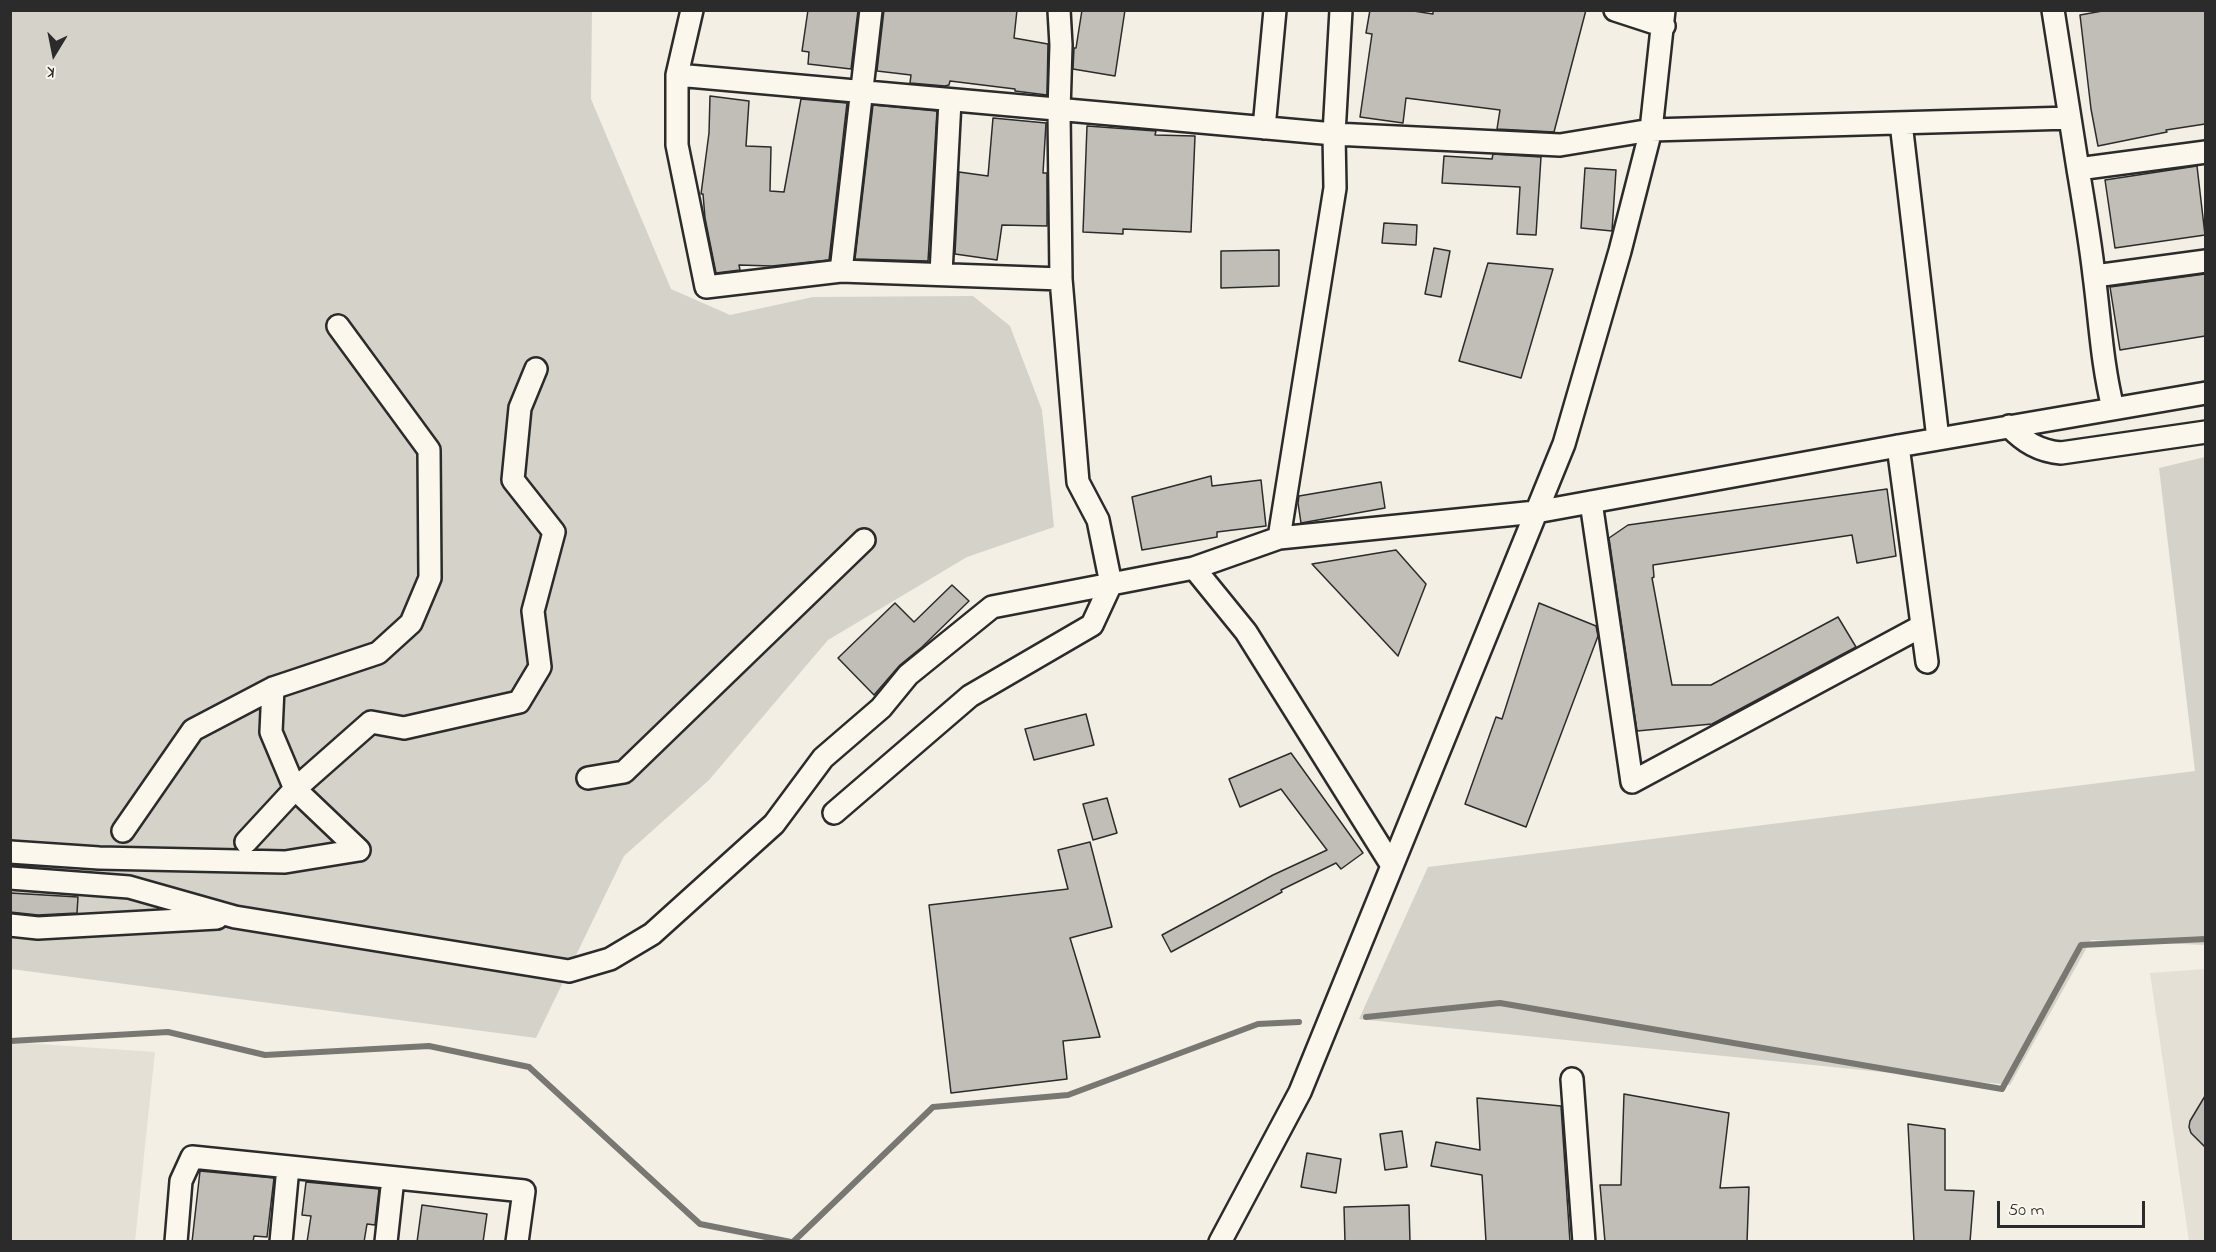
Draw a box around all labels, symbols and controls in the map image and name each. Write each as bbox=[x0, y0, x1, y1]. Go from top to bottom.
north arrow bbox=[24, 24, 84, 84]
text: K bbox=[45, 59, 57, 84]
scale bar bbox=[2000, 1189, 2148, 1227]
text: 50 m bbox=[2008, 1198, 2045, 1224]

